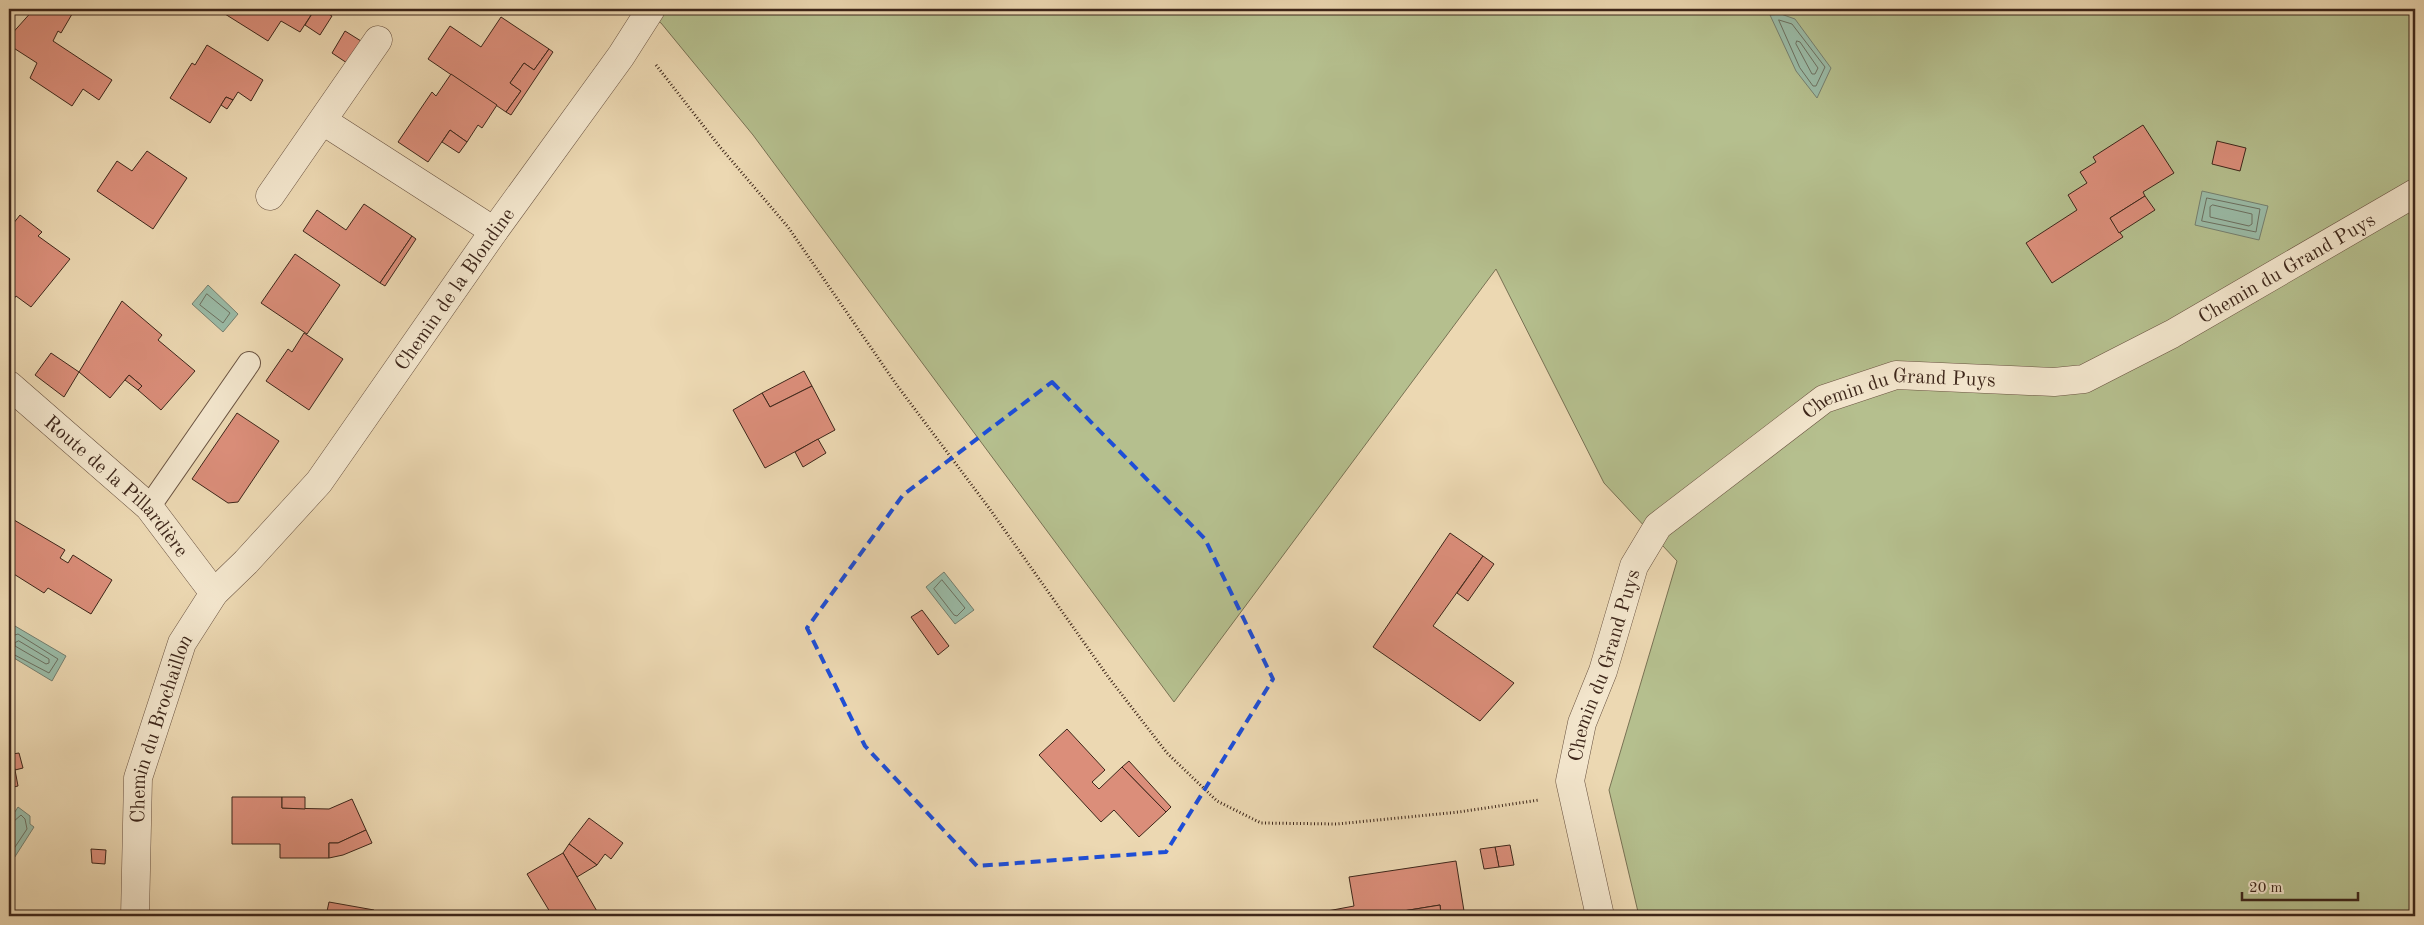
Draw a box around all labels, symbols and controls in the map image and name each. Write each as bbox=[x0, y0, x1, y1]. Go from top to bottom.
street label: Chemin de la Blondine bbox=[392, 205, 519, 375]
street label: Chemin du Grand Puys bbox=[2195, 210, 2379, 328]
street label: Chemin du Grand Puys bbox=[1799, 367, 1996, 424]
street label: Route de la Pillardière bbox=[40, 413, 191, 561]
street label: Chemin du Grand Puys bbox=[1566, 567, 1644, 764]
street label: Chemin du Brochaillon bbox=[129, 631, 197, 823]
scale bar bbox=[2242, 870, 2358, 902]
text: 20 m bbox=[2249, 881, 2283, 896]

